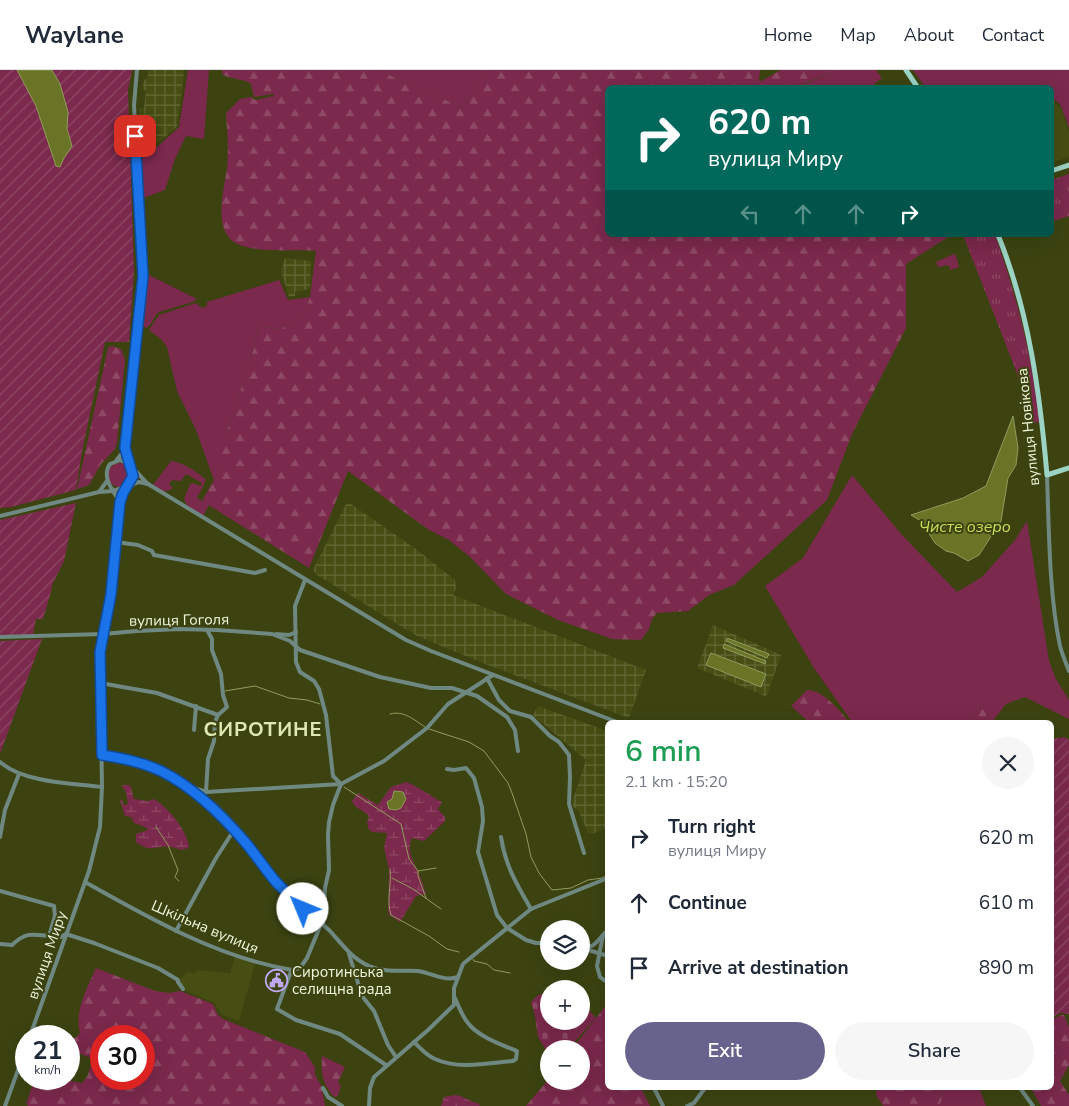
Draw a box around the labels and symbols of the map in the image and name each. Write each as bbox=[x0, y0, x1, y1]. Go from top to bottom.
pin bbox=[114, 115, 156, 157]
street label: вулиця Новікова bbox=[1012, 367, 1044, 487]
water label: Чисте озеро bbox=[919, 516, 1011, 538]
street label: вулиця Гоголя bbox=[129, 609, 229, 631]
district label: СИРОТИНЕ bbox=[204, 716, 323, 743]
position arrow bbox=[276, 882, 328, 934]
street label: Шкільна вулиця bbox=[148, 895, 262, 959]
street label: вулиця Миру bbox=[23, 908, 71, 1002]
place label: Сиротинська селищна рада bbox=[292, 962, 392, 999]
public building icon: Сиротинська селищна рада bbox=[264, 969, 288, 993]
speed limit sign: 30 bbox=[90, 1025, 155, 1090]

